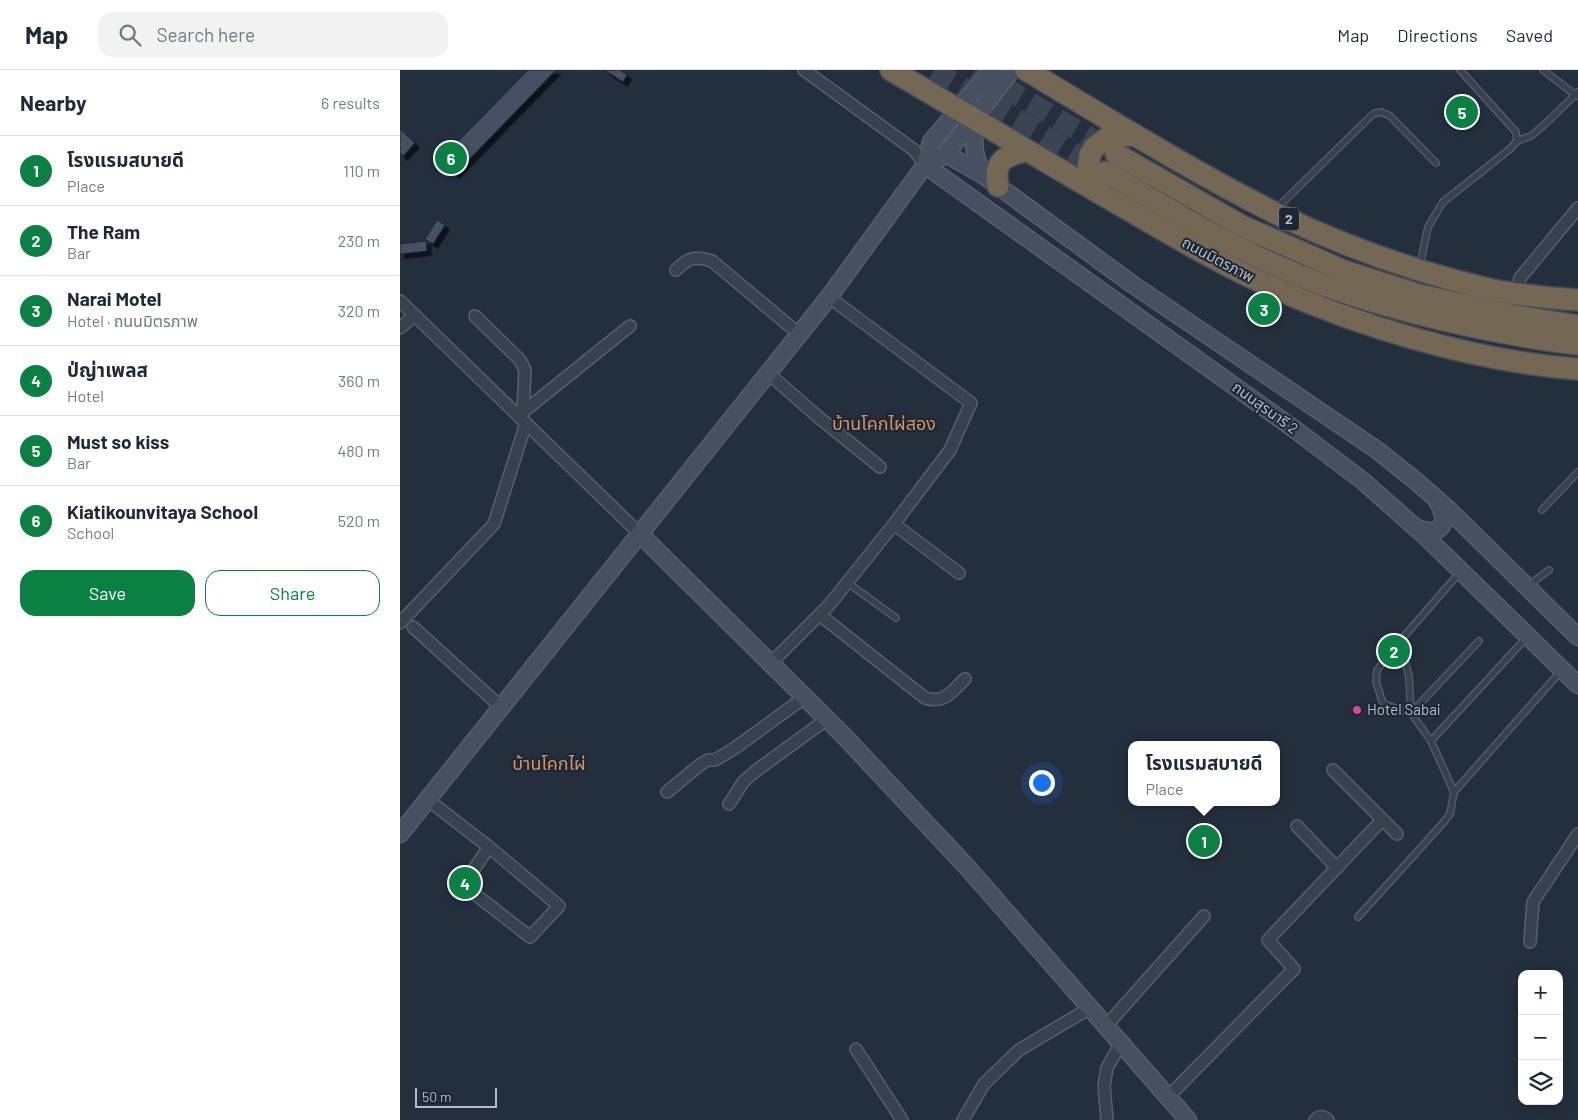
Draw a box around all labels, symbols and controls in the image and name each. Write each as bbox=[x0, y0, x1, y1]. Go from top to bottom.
search box bbox=[98, 12, 448, 57]
text: Map bbox=[25, 20, 68, 49]
icon: search bbox=[116, 21, 144, 49]
text: Search here bbox=[156, 23, 255, 46]
text: Map bbox=[1337, 24, 1369, 46]
text: Directions bbox=[1397, 24, 1478, 46]
text: Saved bbox=[1506, 24, 1553, 46]
text: Nearby bbox=[20, 90, 86, 115]
text: 6 results bbox=[321, 93, 380, 112]
pin: 5 bbox=[1446, 93, 1478, 131]
pin: 6 bbox=[435, 139, 467, 177]
text: โรงแรมสบายดี bbox=[67, 148, 184, 171]
text: 1 bbox=[33, 161, 39, 180]
text: 110 m bbox=[343, 161, 380, 180]
text: Place bbox=[67, 176, 105, 195]
road number: 2 bbox=[1279, 208, 1299, 230]
text: The Ram bbox=[67, 220, 140, 243]
text: 2 bbox=[32, 231, 40, 250]
text: 230 m bbox=[338, 231, 380, 250]
street label: ถนนมิตรภาพ bbox=[1179, 233, 1258, 286]
text: Bar bbox=[67, 243, 91, 262]
text: Narai Motel bbox=[67, 287, 162, 310]
pin: 3 bbox=[1248, 290, 1280, 328]
text: 3 bbox=[32, 301, 40, 320]
text: 320 m bbox=[338, 301, 380, 320]
text: Hotel · ถนนมิตรภาพ bbox=[67, 311, 198, 330]
text: ป่ญ่าเพลส bbox=[67, 358, 148, 381]
text: 4 bbox=[31, 371, 41, 390]
text: 360 m bbox=[338, 371, 380, 390]
street label: ถนนสุรนารี 2 bbox=[1229, 377, 1302, 438]
text: Hotel bbox=[67, 386, 104, 405]
district label: บ้านโคกไผ่สอง bbox=[832, 412, 936, 434]
text: Must so kiss bbox=[67, 430, 169, 453]
text: 5 bbox=[32, 441, 40, 460]
text: 480 m bbox=[337, 441, 380, 460]
text: Bar bbox=[67, 453, 91, 472]
text: Kiatikounvitaya School bbox=[67, 500, 258, 523]
text: 6 bbox=[32, 511, 40, 530]
text: 520 m bbox=[338, 511, 380, 530]
text: School bbox=[67, 523, 114, 542]
button: Save bbox=[20, 570, 195, 616]
button: Share bbox=[205, 570, 380, 616]
pin: 2 bbox=[1378, 632, 1410, 670]
place label: Hotel Sabai bbox=[1367, 700, 1441, 718]
marker: Hotel Sabai bbox=[1351, 704, 1363, 716]
popup bbox=[1128, 741, 1280, 806]
text: โรงแรมสบายดี bbox=[1145, 751, 1263, 774]
district label: บ้านโคกไผ่ bbox=[512, 752, 586, 774]
your location bbox=[1029, 770, 1055, 796]
text: Place bbox=[1145, 779, 1184, 798]
pin: 1 bbox=[1188, 822, 1220, 860]
pin: 4 bbox=[449, 864, 481, 902]
map controls bbox=[1518, 970, 1563, 1105]
button: + bbox=[1518, 970, 1563, 1015]
button: − bbox=[1518, 1015, 1563, 1060]
button: layers bbox=[1518, 1060, 1563, 1105]
scale bar bbox=[415, 1085, 498, 1108]
text: 50 m bbox=[422, 1088, 451, 1105]

